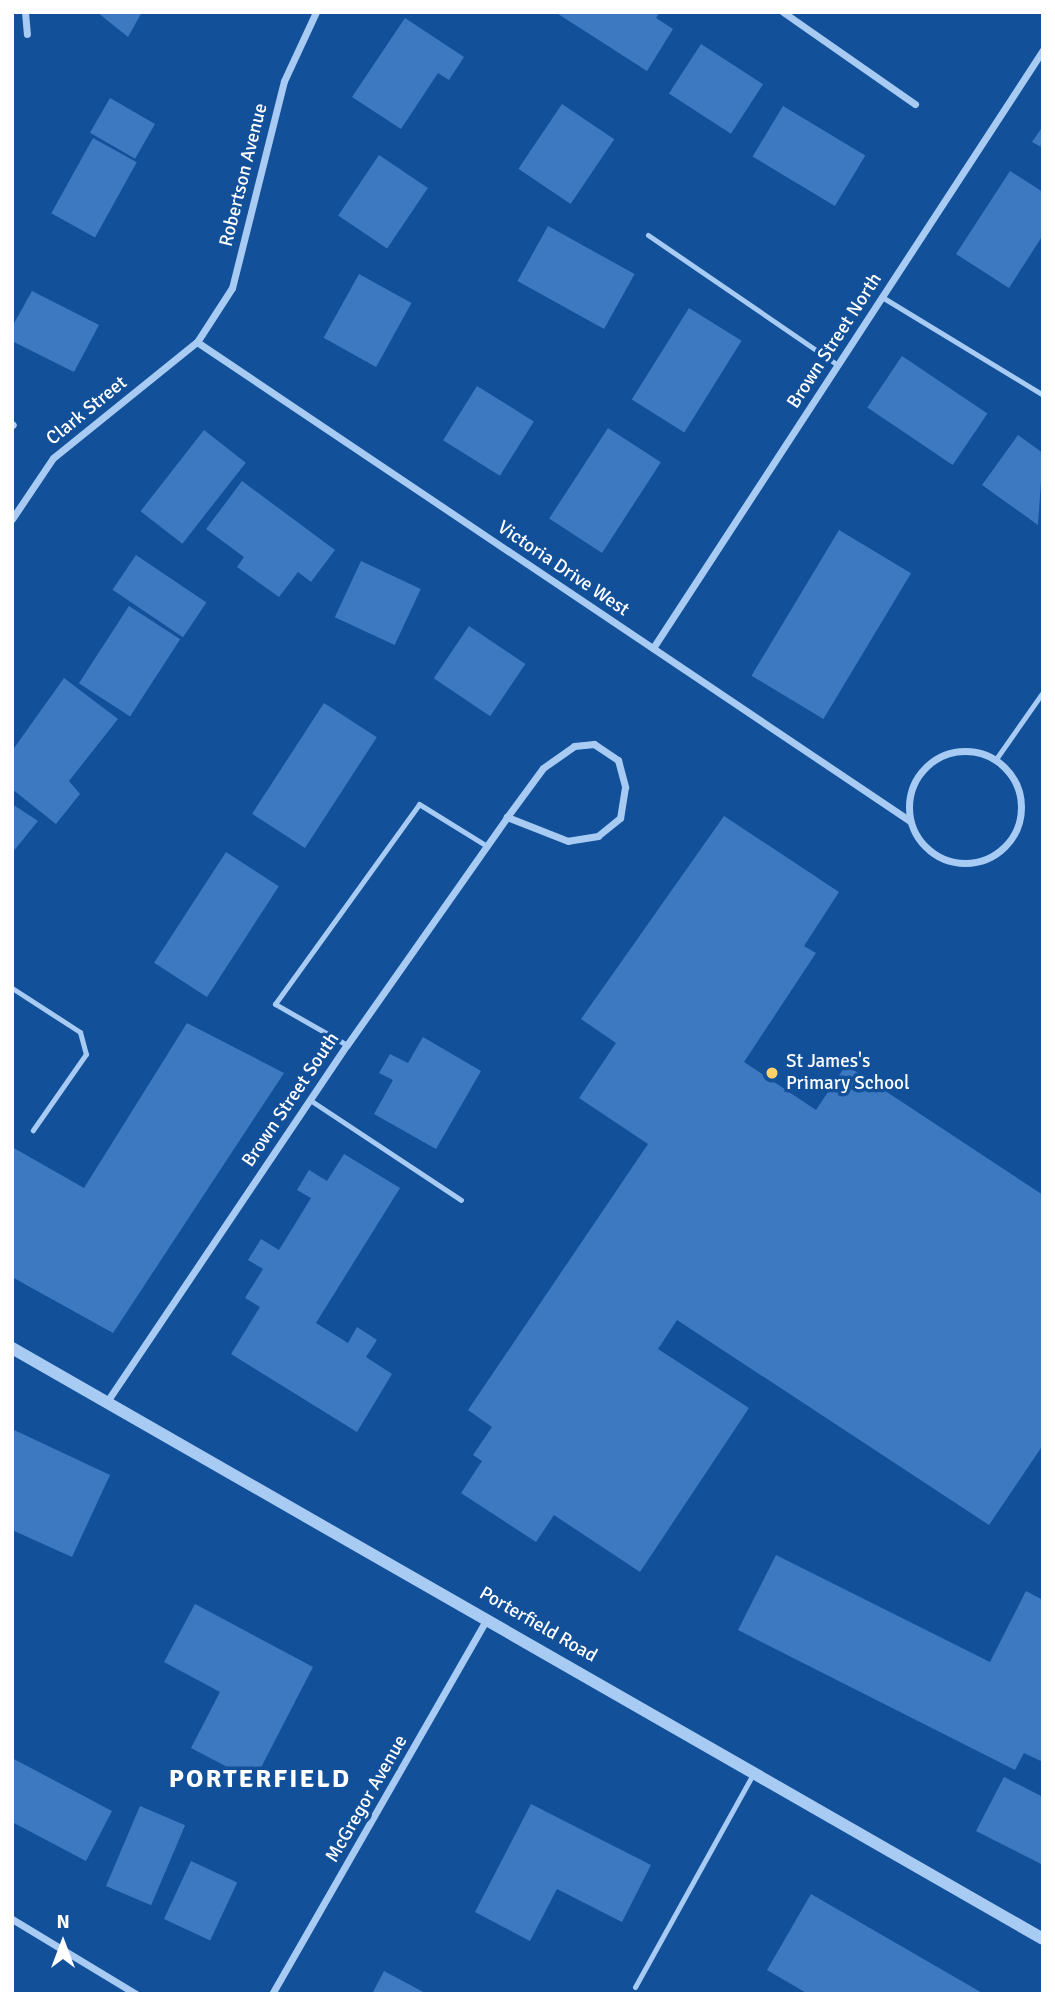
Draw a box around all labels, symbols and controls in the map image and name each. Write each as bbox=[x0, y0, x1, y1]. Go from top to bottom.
street label: Robertson Avenue bbox=[215, 101, 273, 249]
street label: Brown Street North bbox=[783, 269, 887, 413]
street label: Clark Street bbox=[42, 372, 132, 450]
street label: Victoria Drive West bbox=[493, 516, 633, 622]
street label: Brown Street South bbox=[238, 1028, 344, 1172]
place label: St James's Primary School bbox=[786, 1051, 909, 1095]
marker: St James's Primary School bbox=[764, 1065, 780, 1081]
street label: Porterfield Road bbox=[475, 1582, 601, 1668]
street label: McGregor Avenue bbox=[321, 1731, 413, 1867]
district label: PORTERFIELD bbox=[170, 1764, 350, 1796]
north arrow bbox=[28, 1908, 98, 1978]
text: N bbox=[56, 1910, 70, 1934]

